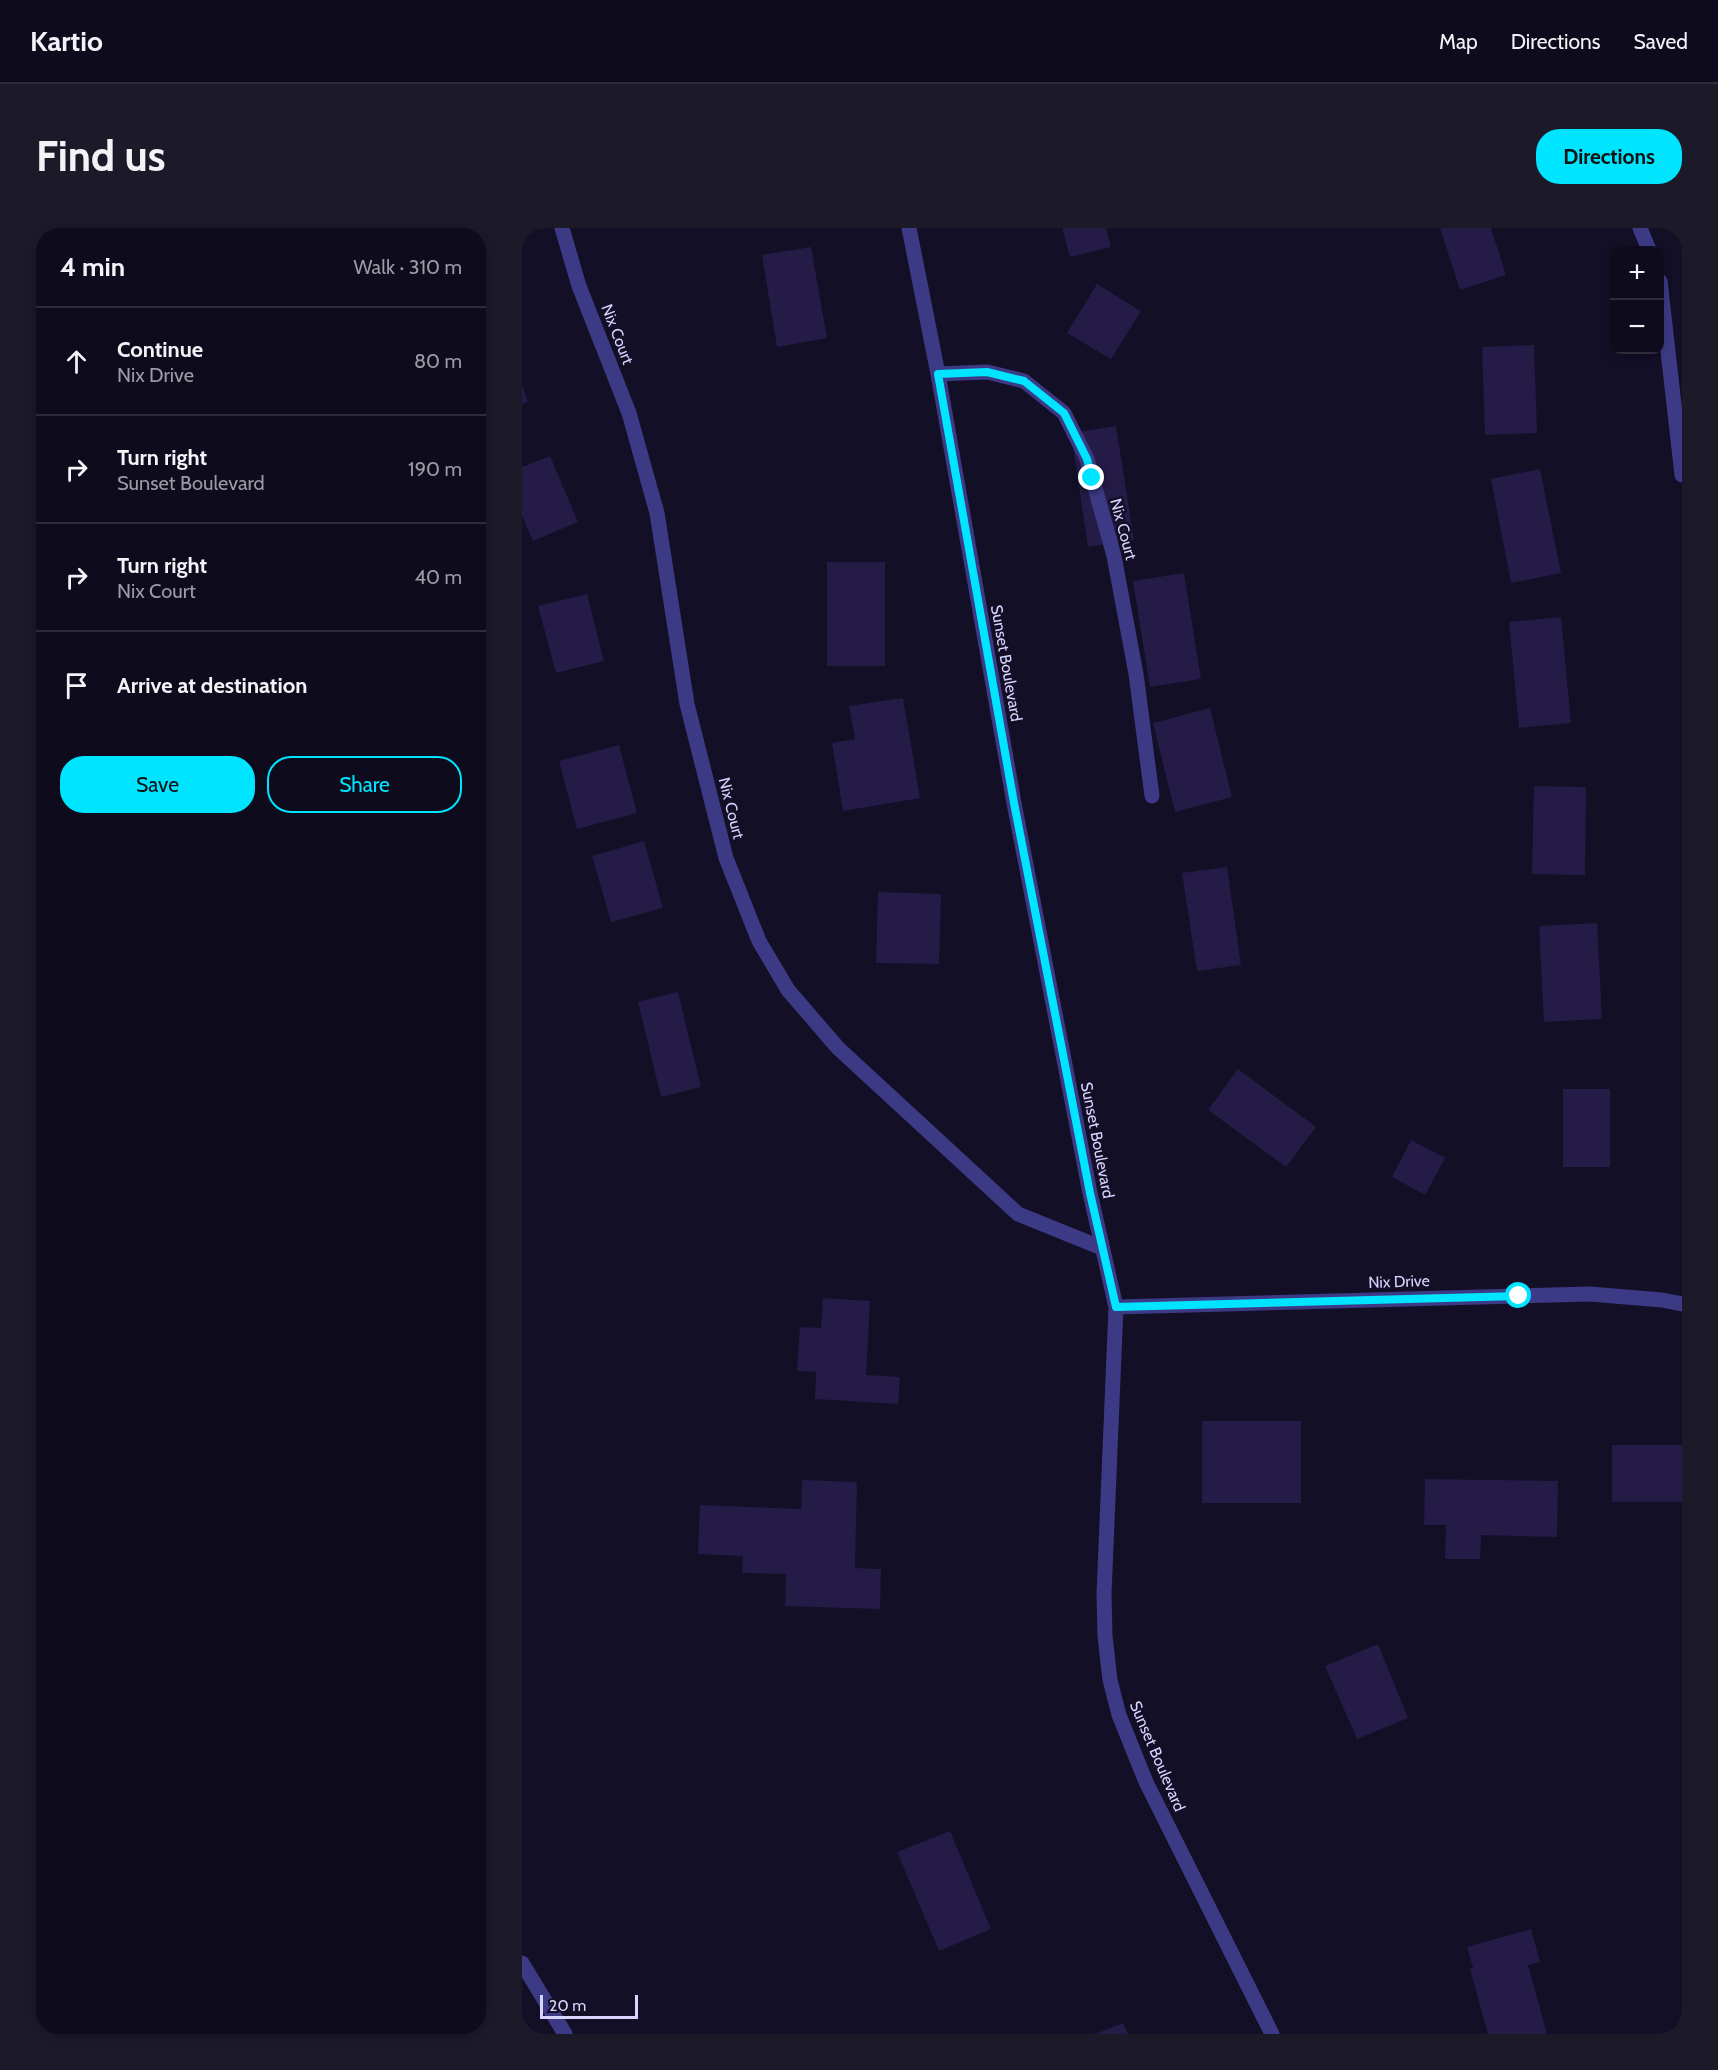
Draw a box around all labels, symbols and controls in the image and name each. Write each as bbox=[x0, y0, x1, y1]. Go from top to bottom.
text: Kartio bbox=[30, 24, 103, 58]
text: Map bbox=[1439, 29, 1478, 54]
text: Directions bbox=[1511, 29, 1600, 54]
text: Saved bbox=[1633, 29, 1688, 54]
button: Directions bbox=[1536, 129, 1682, 184]
text: Find us bbox=[36, 130, 165, 182]
map controls bbox=[1610, 246, 1664, 354]
button: + bbox=[1610, 246, 1664, 300]
text: 4 min bbox=[60, 251, 125, 283]
text: Walk · 310 m bbox=[354, 255, 462, 279]
button: − bbox=[1610, 300, 1664, 354]
street label: Nix Court bbox=[597, 301, 638, 368]
text: Continue bbox=[117, 336, 203, 363]
icon: ahead bbox=[60, 345, 93, 378]
text: 80 m bbox=[414, 349, 462, 373]
text: Nix Drive bbox=[117, 363, 194, 387]
text: Turn right bbox=[117, 444, 207, 471]
icon: right bbox=[60, 453, 93, 486]
text: 190 m bbox=[408, 457, 462, 481]
route end bbox=[1078, 464, 1104, 490]
text: Sunset Boulevard bbox=[117, 471, 265, 495]
street label: Nix Court bbox=[1106, 496, 1141, 563]
text: Turn right bbox=[117, 552, 207, 579]
icon: right bbox=[60, 561, 93, 594]
text: 40 m bbox=[414, 565, 462, 589]
text: Nix Court bbox=[117, 579, 196, 603]
street label: Sunset Boulevard bbox=[987, 603, 1026, 723]
icon: arrive bbox=[60, 669, 93, 702]
text: Arrive at destination bbox=[117, 672, 307, 699]
button: Save bbox=[60, 756, 255, 813]
button: Share bbox=[267, 756, 462, 813]
street label: Nix Court bbox=[715, 775, 748, 842]
street label: Sunset Boulevard bbox=[1077, 1080, 1118, 1200]
street label: Nix Drive bbox=[1368, 1271, 1430, 1292]
route start bbox=[1505, 1282, 1531, 1308]
street label: Sunset Boulevard bbox=[1126, 1698, 1189, 1814]
scale bar bbox=[540, 1992, 638, 2020]
text: 20 m bbox=[549, 1996, 586, 2015]

